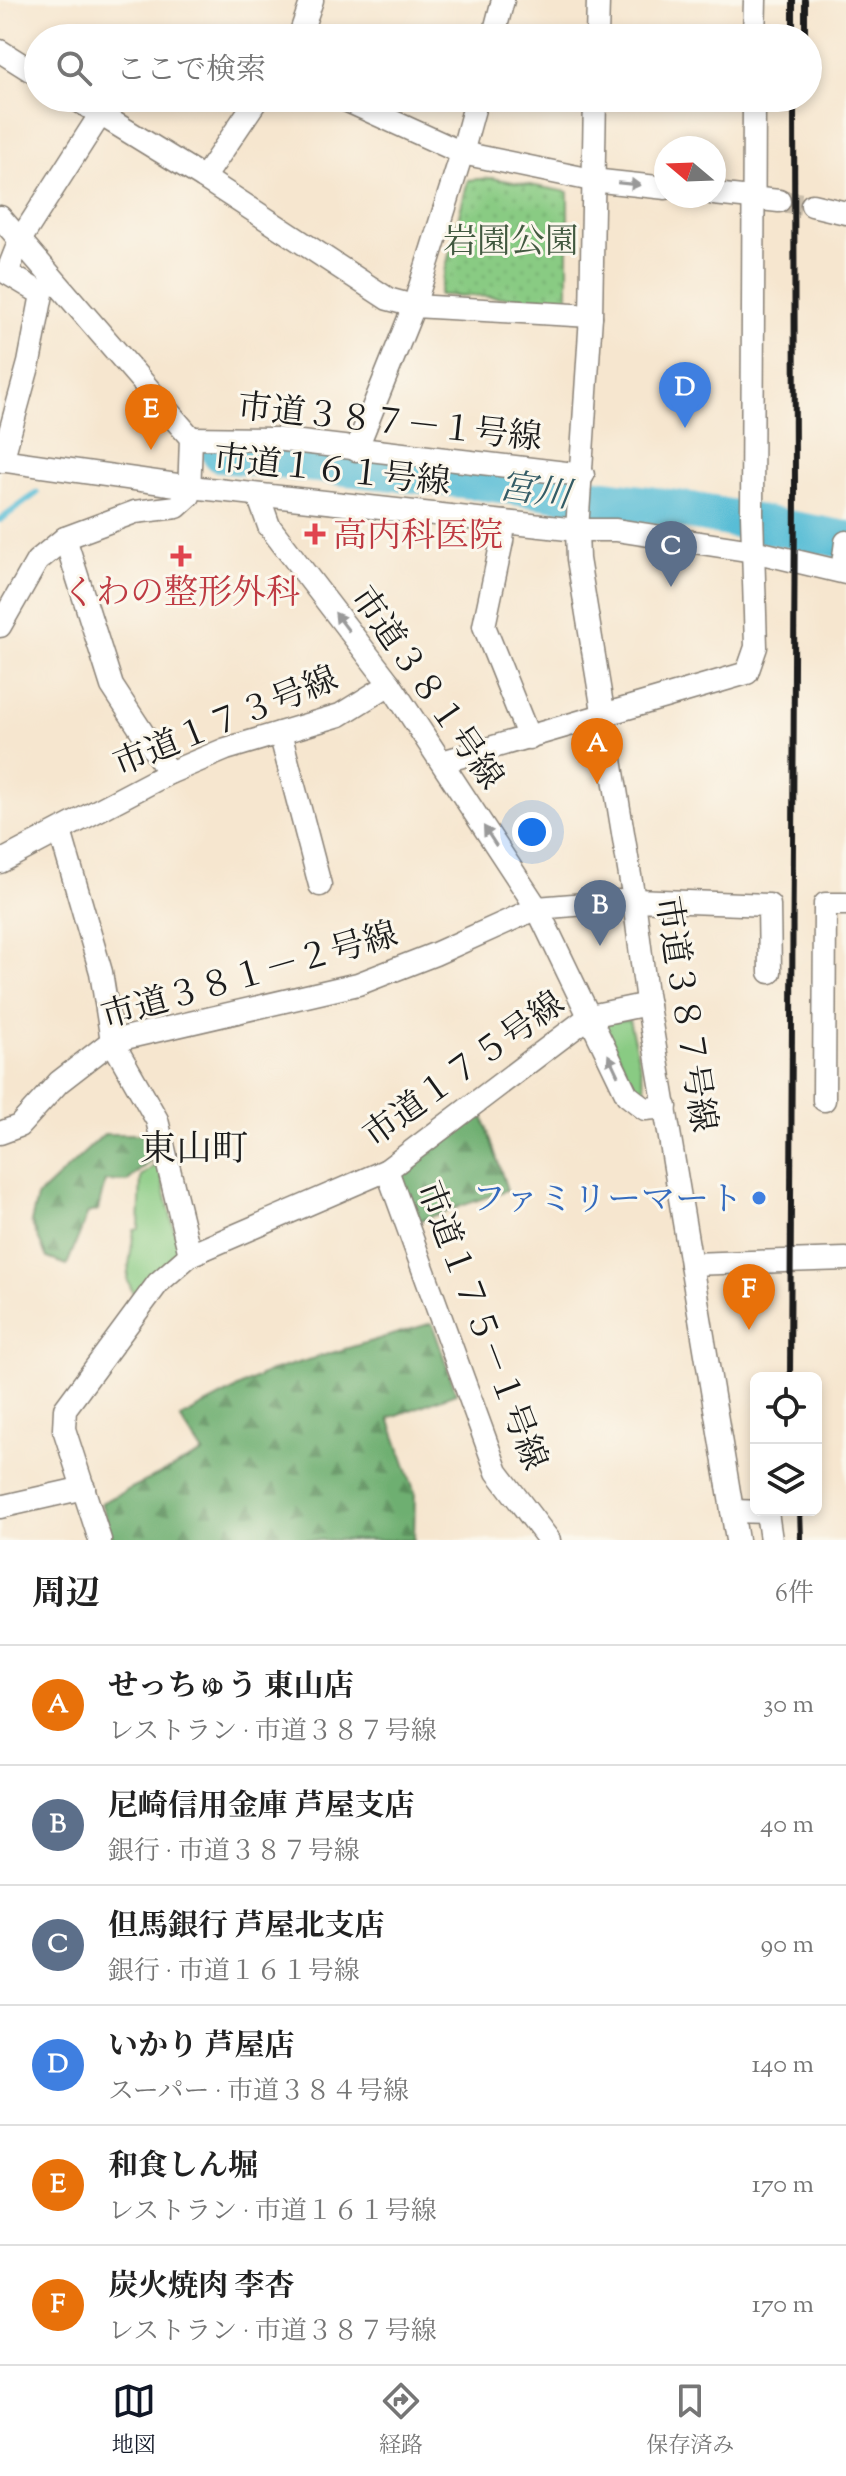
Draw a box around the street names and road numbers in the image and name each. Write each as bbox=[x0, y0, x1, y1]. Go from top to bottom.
street label: 市道３８７－１号線 bbox=[235, 384, 544, 465]
street label: 市道１６１号線 bbox=[211, 436, 453, 509]
street label: 市道３８１号線 bbox=[337, 577, 513, 801]
street label: 市道１７３号線 bbox=[107, 656, 346, 791]
street label: 市道３８７号線 bbox=[641, 893, 726, 1136]
street label: 市道３８１－２号線 bbox=[96, 912, 404, 1043]
street label: 市道１７５号線 bbox=[354, 981, 576, 1161]
street label: 市道１７５－１号線 bbox=[402, 1175, 557, 1478]

